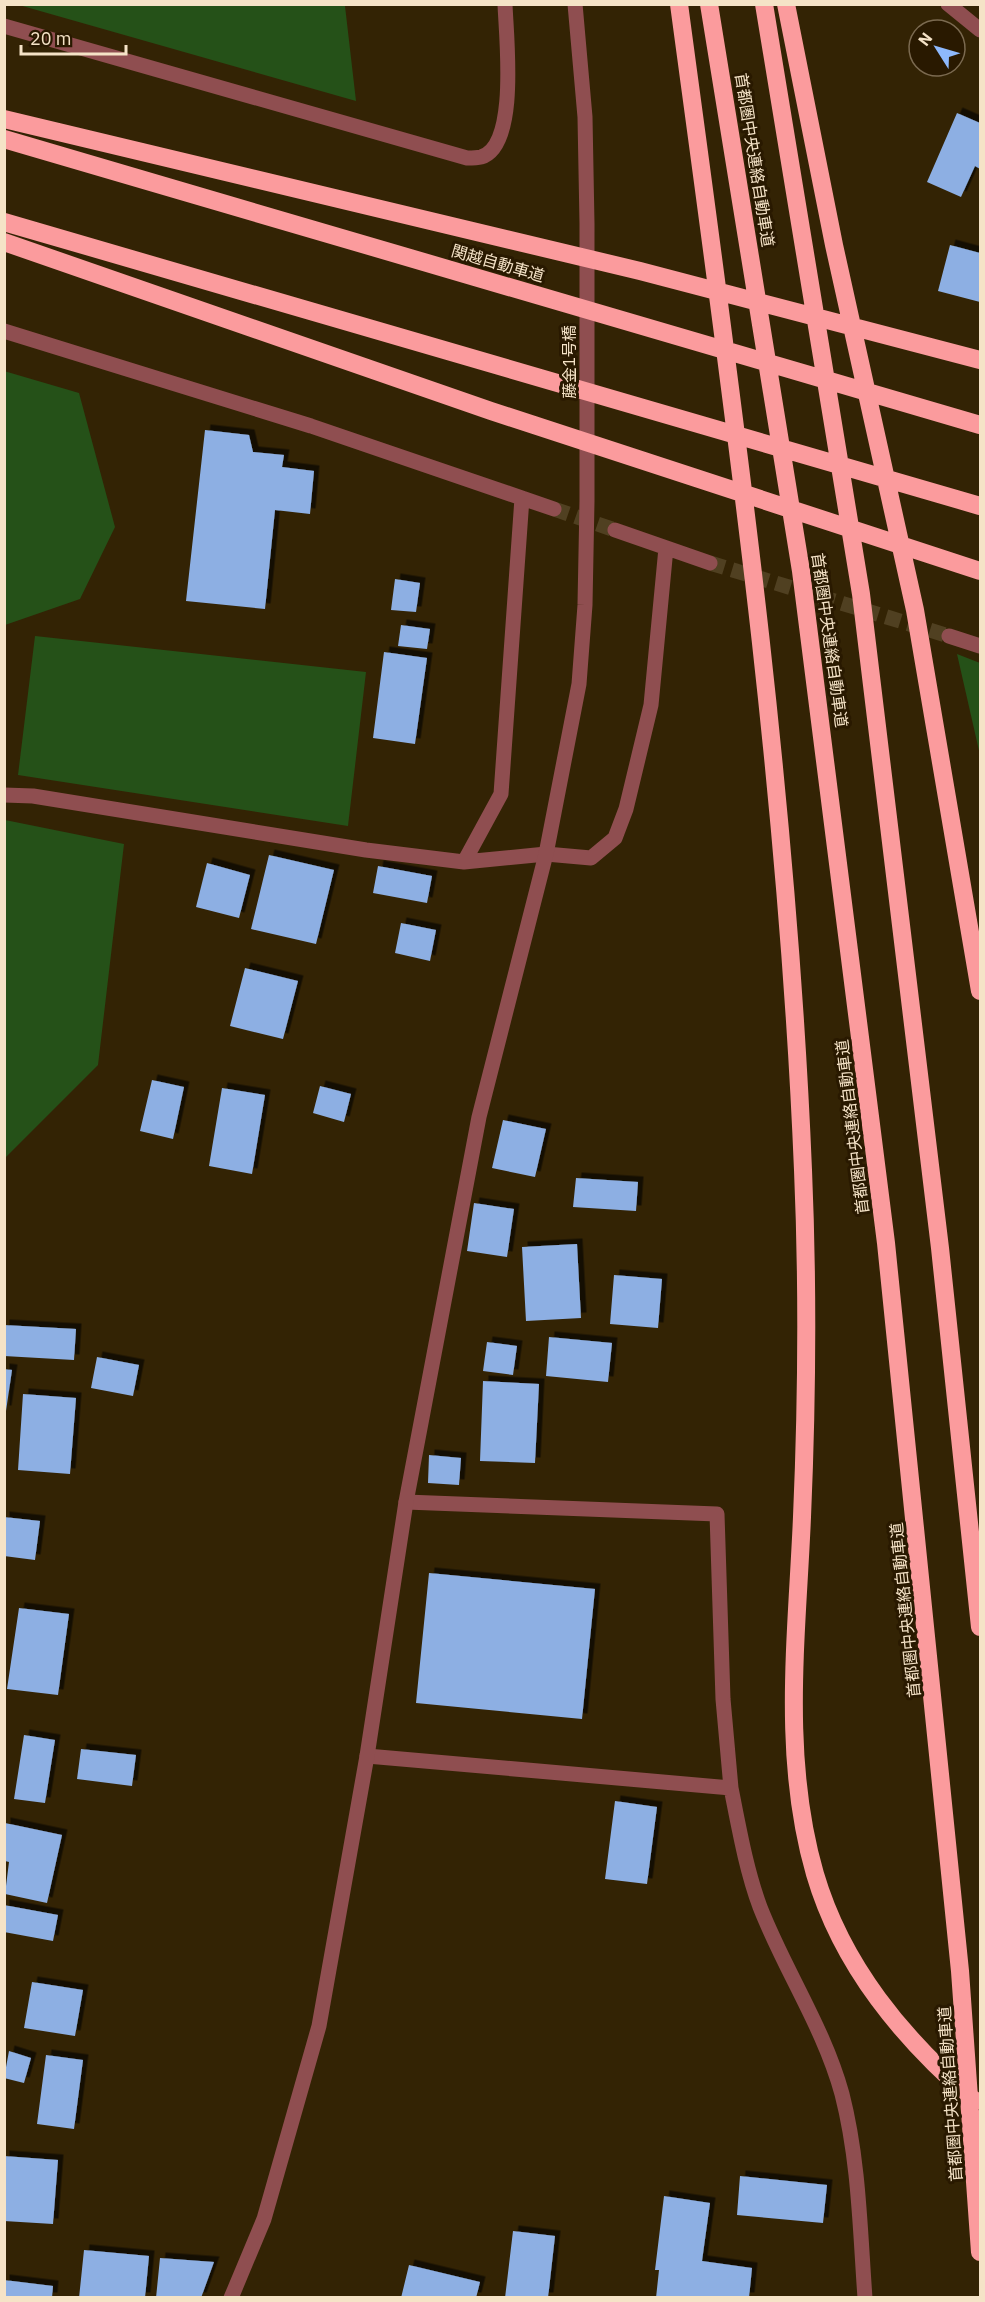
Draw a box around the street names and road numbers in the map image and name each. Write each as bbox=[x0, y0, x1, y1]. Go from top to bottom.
street label: 首都圏中央連絡自動車道 bbox=[731, 72, 779, 248]
street label: 関越自動車道 bbox=[449, 240, 547, 286]
street label: 藤金1号橋 bbox=[559, 325, 579, 399]
street label: 首都圏中央連絡自動車道 bbox=[808, 551, 852, 729]
street label: 首都圏中央連絡自動車道 bbox=[831, 1038, 873, 1216]
street label: 首都圏中央連絡自動車道 bbox=[886, 1521, 924, 1699]
street label: 首都圏中央連絡自動車道 bbox=[934, 2006, 966, 2182]

